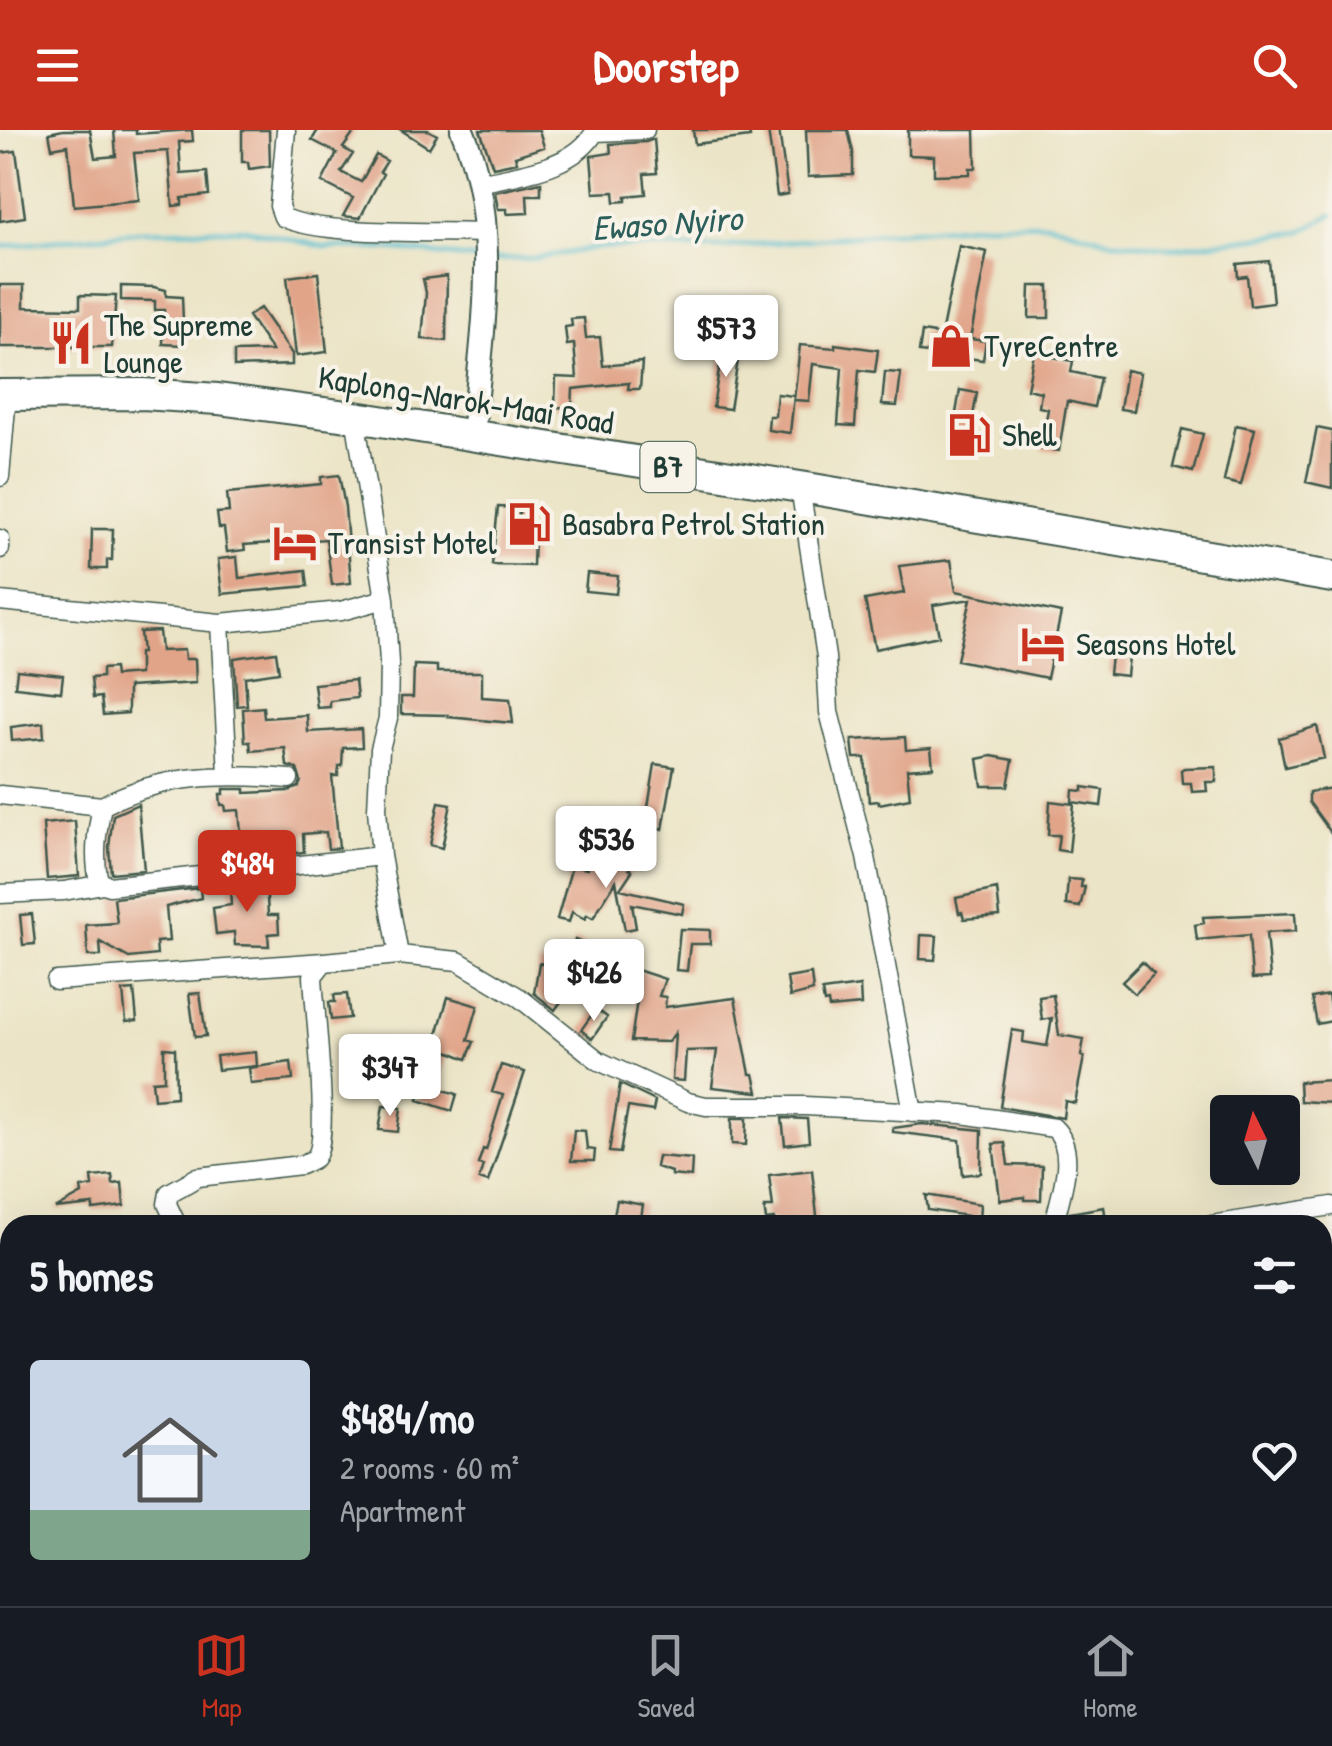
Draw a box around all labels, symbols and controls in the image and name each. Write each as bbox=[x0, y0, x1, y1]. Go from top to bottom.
text: Doorstep bbox=[594, 35, 738, 96]
icon: menu bbox=[30, 38, 85, 93]
icon: search bbox=[1247, 38, 1302, 93]
water label: Ewaso Nyiro bbox=[591, 194, 746, 251]
pin: $573 bbox=[667, 295, 785, 380]
place label: The Supreme Lounge bbox=[104, 303, 254, 383]
text: $573 bbox=[696, 306, 756, 349]
restaurant icon: The Supreme Lounge bbox=[47, 319, 95, 367]
shop icon: TyreCentre bbox=[927, 322, 975, 370]
place label: TyreCentre bbox=[984, 324, 1119, 367]
street label: Kaplong-Narok-Maai Road bbox=[315, 355, 617, 444]
fuel station icon: Shell bbox=[945, 411, 993, 459]
place label: Shell bbox=[1002, 413, 1057, 456]
road number: B7 bbox=[640, 442, 696, 492]
fuel station icon: Basabra Petrol Station bbox=[505, 500, 553, 548]
place label: Basabra Petrol Station bbox=[562, 502, 825, 545]
hotel icon: Transist Motel bbox=[271, 519, 319, 567]
place label: Transist Motel bbox=[328, 521, 497, 564]
hotel icon: Seasons Hotel bbox=[1019, 620, 1067, 668]
place label: Seasons Hotel bbox=[1076, 622, 1236, 665]
pin: $536 bbox=[547, 806, 665, 891]
text: $536 bbox=[578, 817, 634, 860]
pin: $484 bbox=[188, 830, 306, 915]
text: $484 bbox=[220, 841, 274, 884]
pin: $426 bbox=[535, 939, 653, 1024]
text: $426 bbox=[566, 950, 622, 993]
pin: $347 bbox=[331, 1034, 449, 1119]
text: $347 bbox=[361, 1045, 419, 1088]
north arrow bbox=[1210, 1095, 1300, 1185]
map controls bbox=[1210, 1095, 1300, 1185]
text: 5 homes bbox=[30, 1247, 153, 1304]
icon: filters bbox=[1247, 1248, 1302, 1303]
text: $484/mo bbox=[340, 1389, 474, 1446]
icon: home bbox=[110, 1400, 230, 1520]
icon: heart bbox=[1247, 1433, 1302, 1488]
text: 2 rooms · 60 m² bbox=[340, 1446, 519, 1489]
text: Apartment bbox=[340, 1489, 465, 1532]
tab: Map bbox=[194, 1628, 249, 1726]
tab: Saved bbox=[637, 1628, 695, 1726]
tab: Home bbox=[1083, 1628, 1138, 1726]

